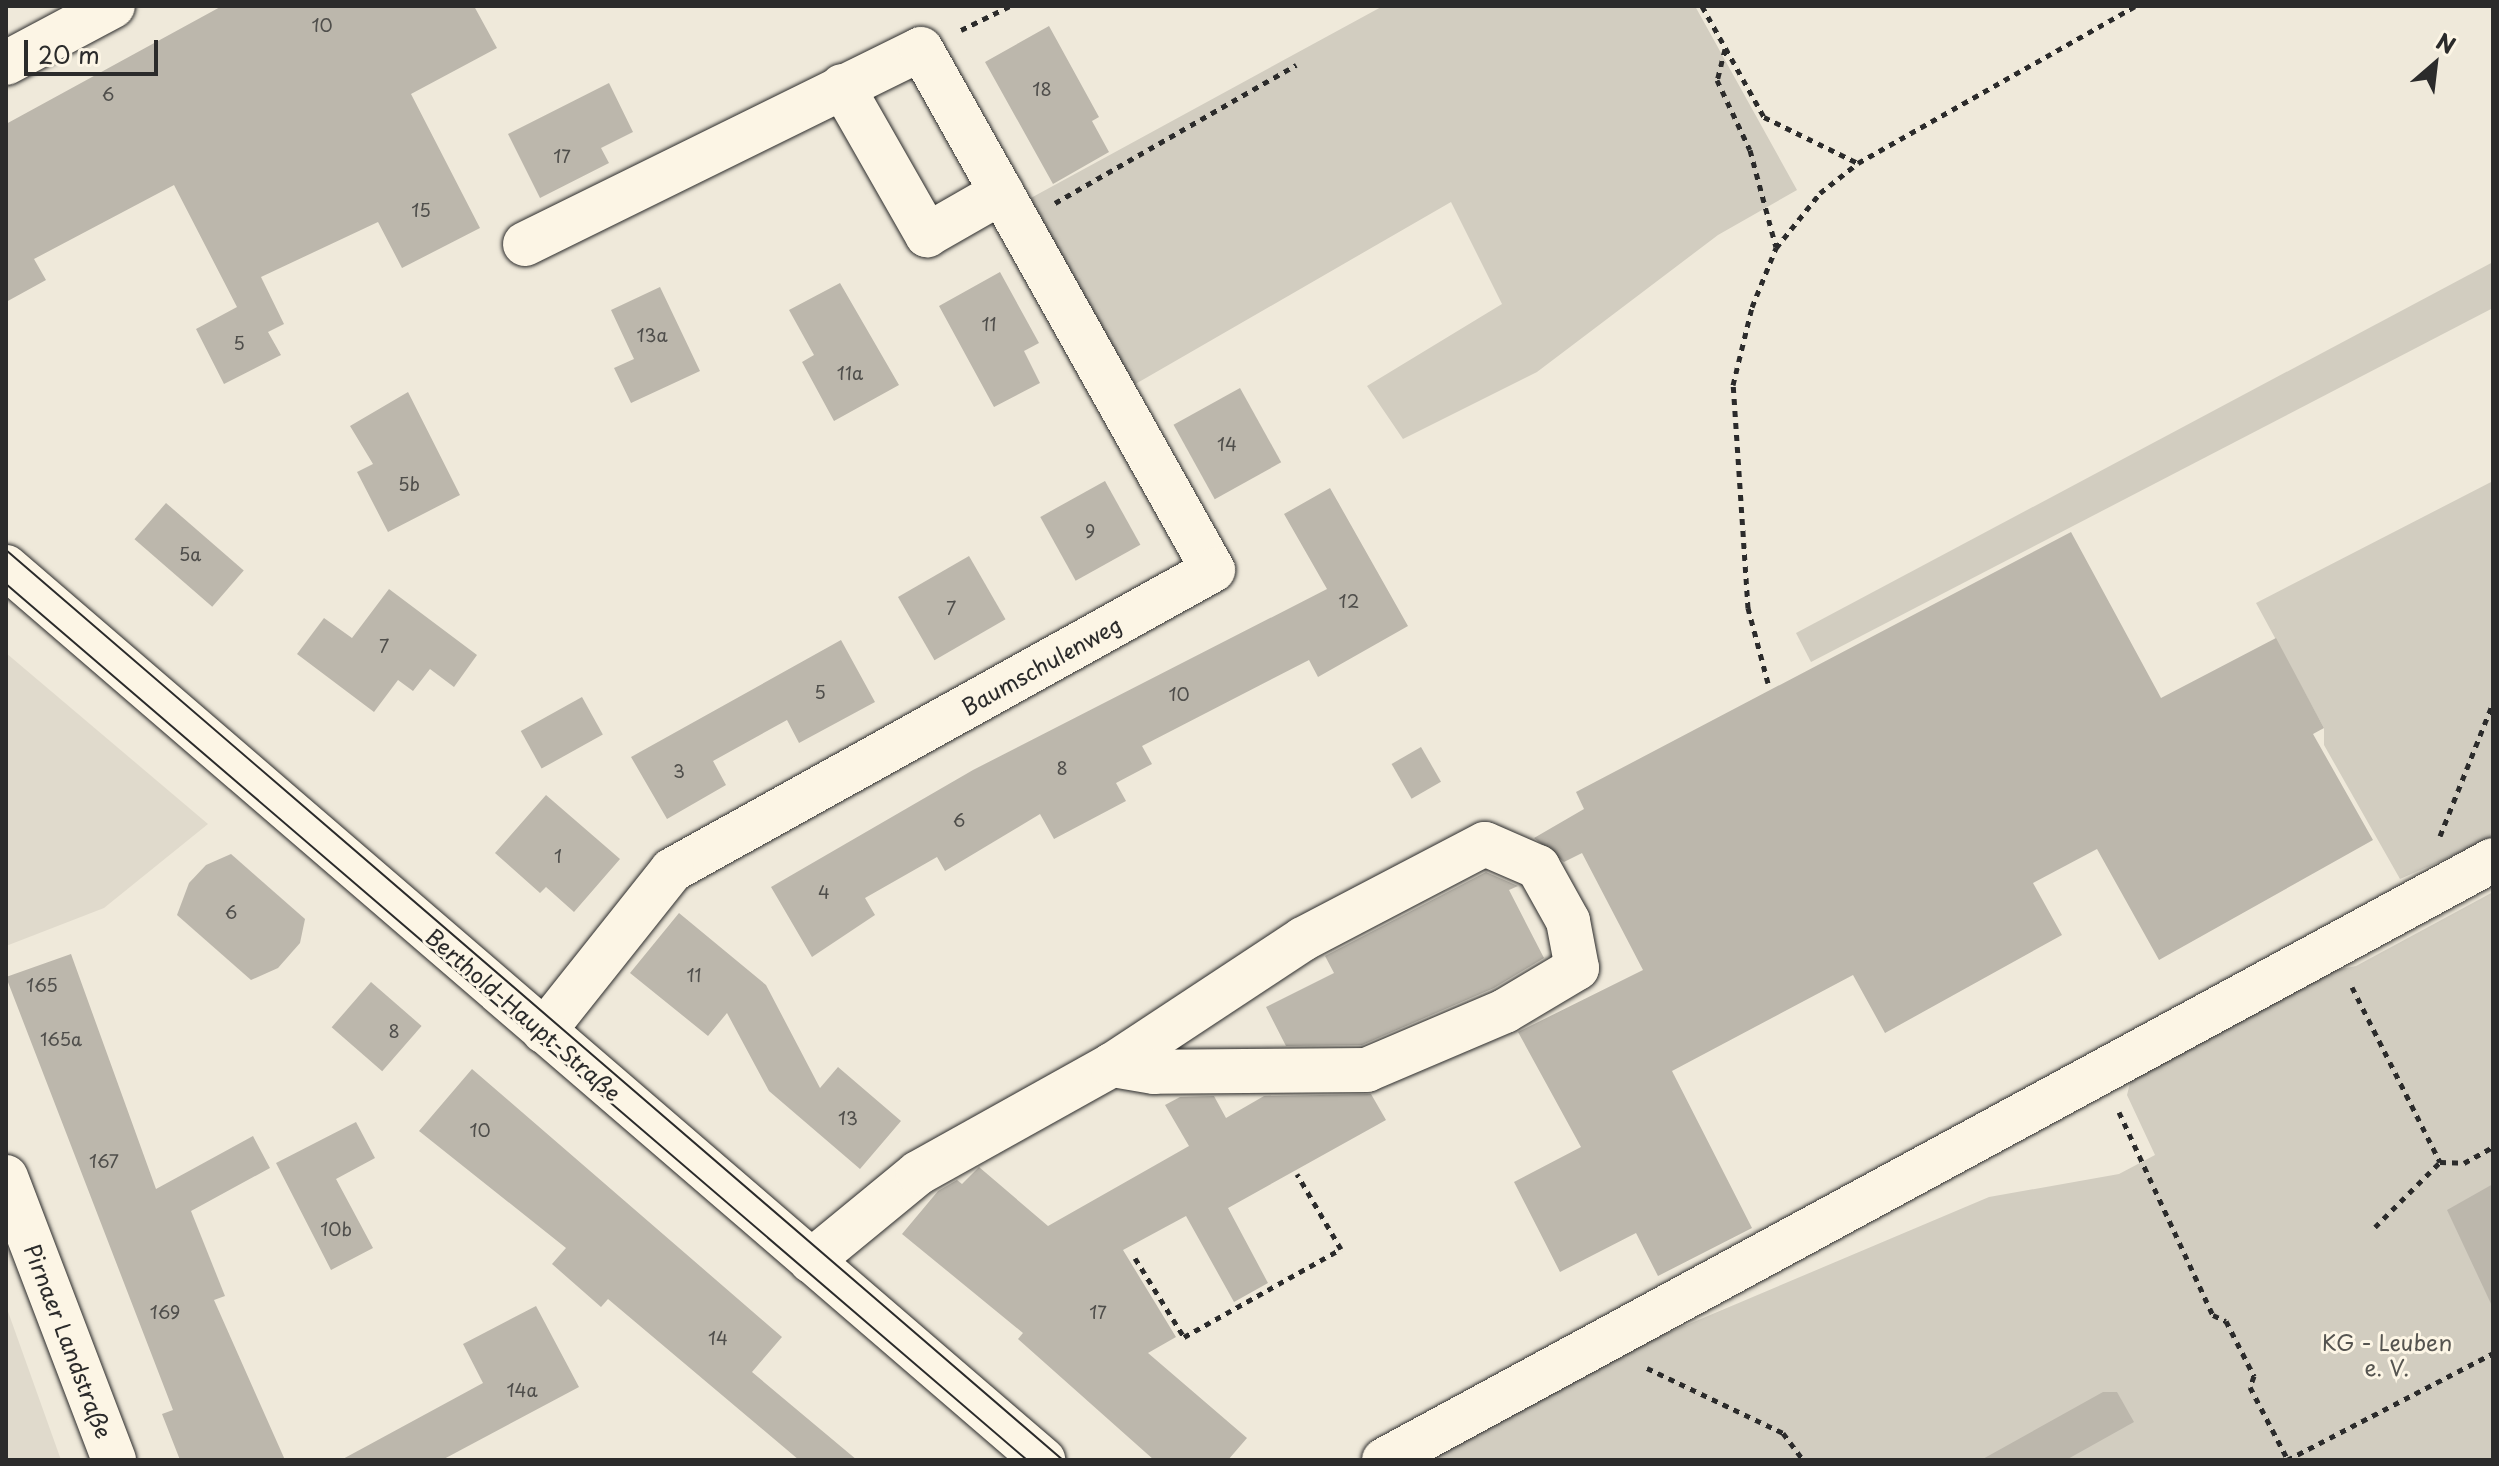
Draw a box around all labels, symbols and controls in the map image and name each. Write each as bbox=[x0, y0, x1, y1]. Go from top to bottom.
house number: 10 bbox=[311, 14, 333, 36]
scale bar bbox=[28, 24, 162, 74]
north arrow bbox=[2395, 24, 2475, 104]
text: N bbox=[2431, 24, 2462, 61]
text: 20 m bbox=[38, 36, 100, 72]
house number: 18 bbox=[1032, 78, 1052, 100]
house number: 6 bbox=[102, 83, 114, 105]
house number: 17 bbox=[553, 145, 571, 167]
house number: 15 bbox=[411, 199, 431, 221]
house number: 11 bbox=[981, 313, 997, 335]
house number: 13a bbox=[636, 324, 668, 346]
house number: 5 bbox=[233, 332, 245, 354]
house number: 11a bbox=[837, 362, 863, 384]
house number: 14 bbox=[1217, 433, 1237, 455]
house number: 5b bbox=[398, 473, 420, 495]
house number: 9 bbox=[1085, 520, 1095, 542]
house number: 5a bbox=[179, 543, 201, 565]
house number: 12 bbox=[1339, 590, 1359, 612]
house number: 7 bbox=[946, 597, 956, 619]
street label: Baumschulenweg bbox=[956, 610, 1126, 720]
house number: 7 bbox=[379, 635, 389, 657]
house number: 5 bbox=[814, 681, 826, 703]
house number: 10 bbox=[1168, 683, 1190, 705]
house number: 8 bbox=[1056, 757, 1068, 779]
house number: 3 bbox=[673, 760, 685, 782]
house number: 6 bbox=[953, 809, 965, 831]
house number: 1 bbox=[554, 845, 562, 867]
house number: 4 bbox=[818, 881, 830, 903]
house number: 6 bbox=[225, 901, 237, 923]
street label: Berthold-Haupt-Straße bbox=[421, 922, 627, 1106]
house number: 11 bbox=[686, 964, 702, 986]
house number: 165 bbox=[26, 974, 58, 996]
house number: 8 bbox=[388, 1020, 400, 1042]
house number: 165a bbox=[40, 1028, 82, 1050]
house number: 13 bbox=[838, 1107, 858, 1129]
house number: 10 bbox=[469, 1119, 491, 1141]
house number: 167 bbox=[89, 1150, 119, 1172]
house number: 10b bbox=[320, 1218, 352, 1240]
street label: Pirnaer Landstraße bbox=[20, 1240, 118, 1442]
house number: 169 bbox=[150, 1301, 180, 1323]
house number: 17 bbox=[1089, 1301, 1107, 1323]
house number: 14 bbox=[708, 1327, 728, 1349]
park label: KG - Leuben e. V. bbox=[2321, 1328, 2453, 1380]
house number: 14a bbox=[506, 1379, 538, 1401]

